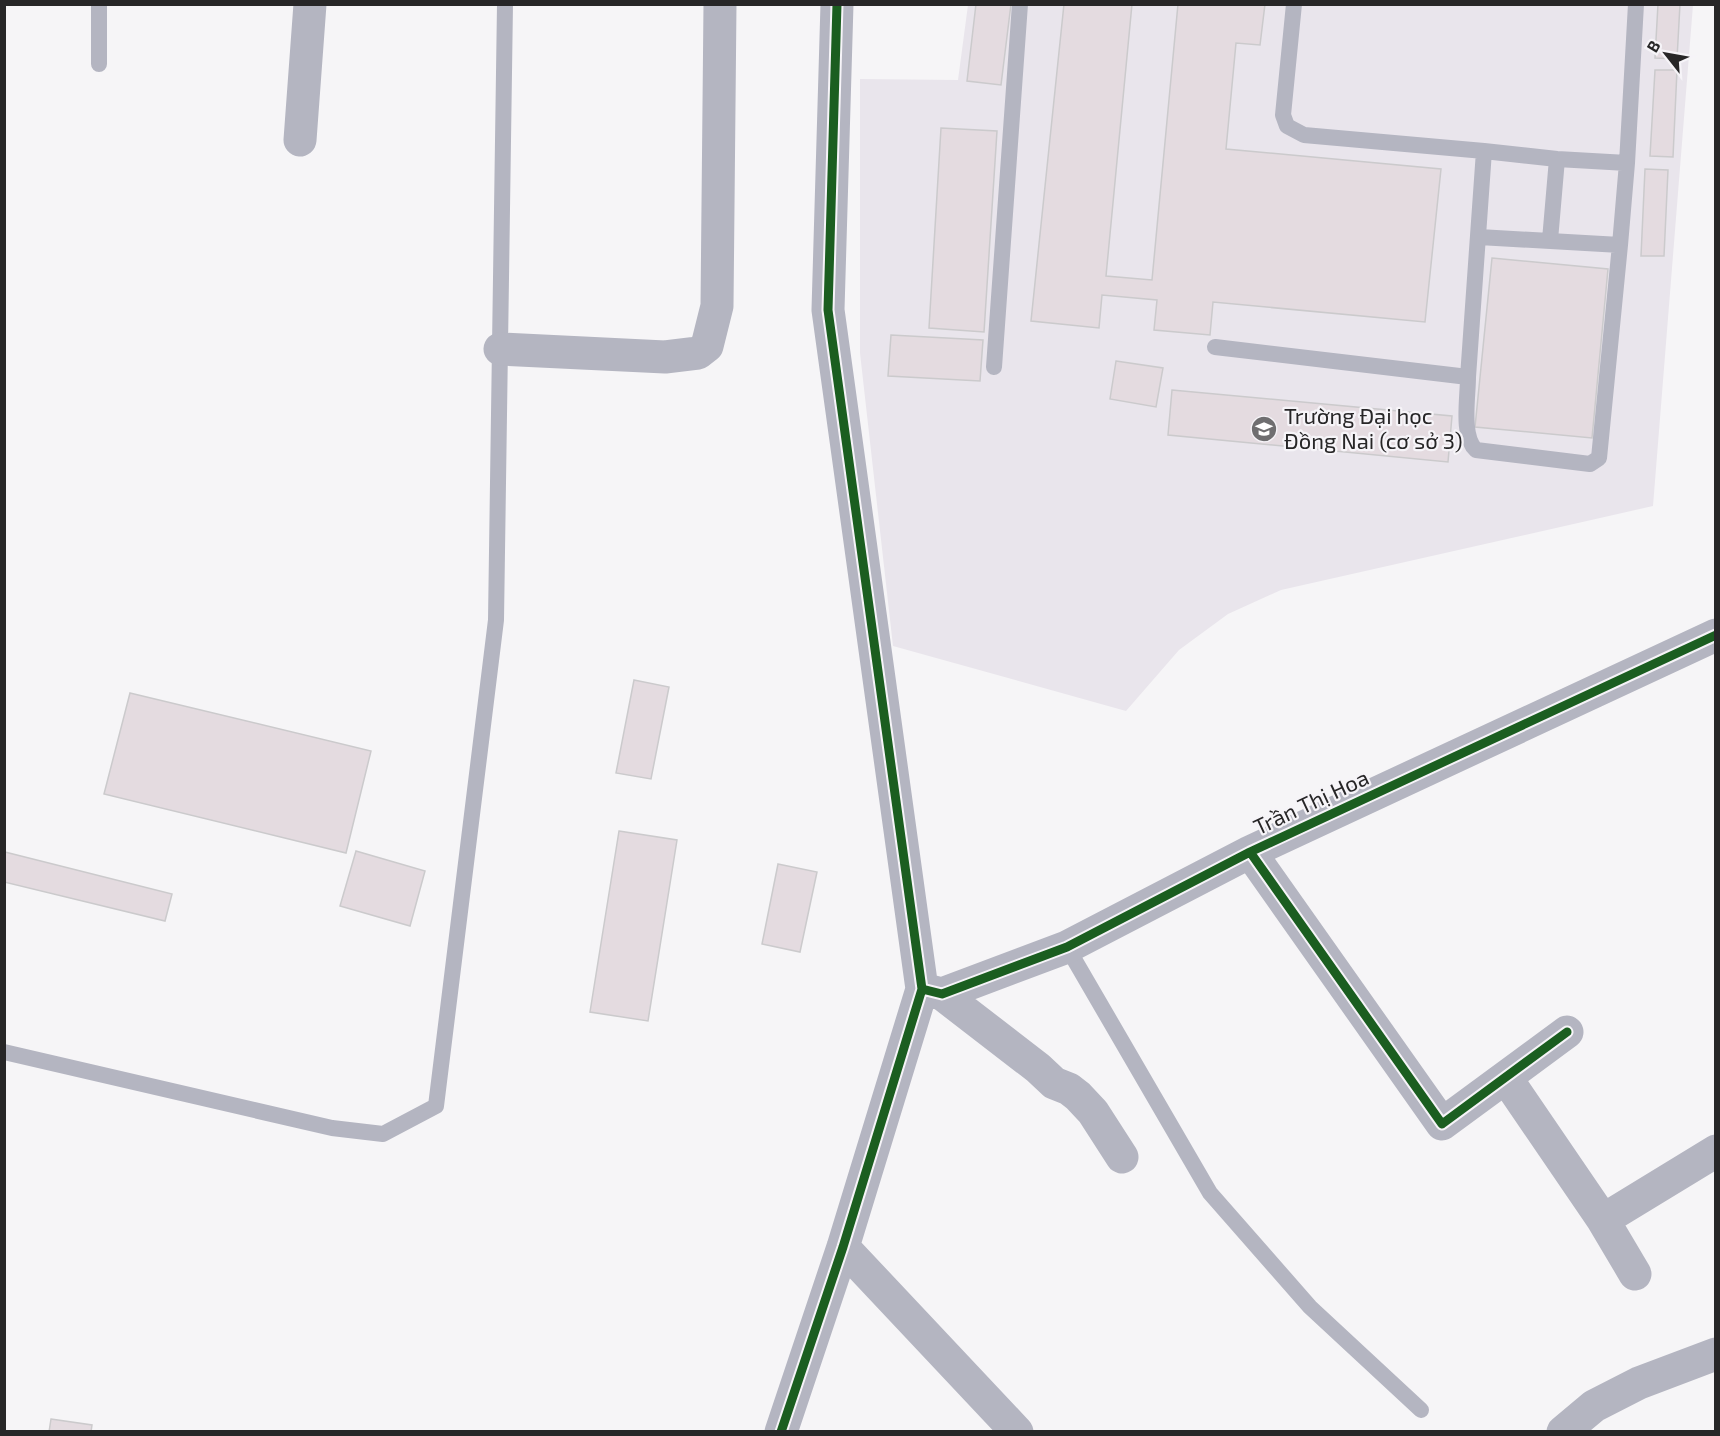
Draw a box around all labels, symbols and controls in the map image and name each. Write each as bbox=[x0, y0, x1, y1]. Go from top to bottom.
north arrow bbox=[1636, 24, 1696, 84]
text: B bbox=[1642, 37, 1663, 55]
place label: Trường Đại học Đồng Nai (cơ sở 3) bbox=[1284, 402, 1463, 453]
school or university icon: Trường Đại học Đồng Nai (cơ sở 3) bbox=[1249, 414, 1279, 444]
street label: Trần Thị Hoa bbox=[1249, 763, 1372, 839]

